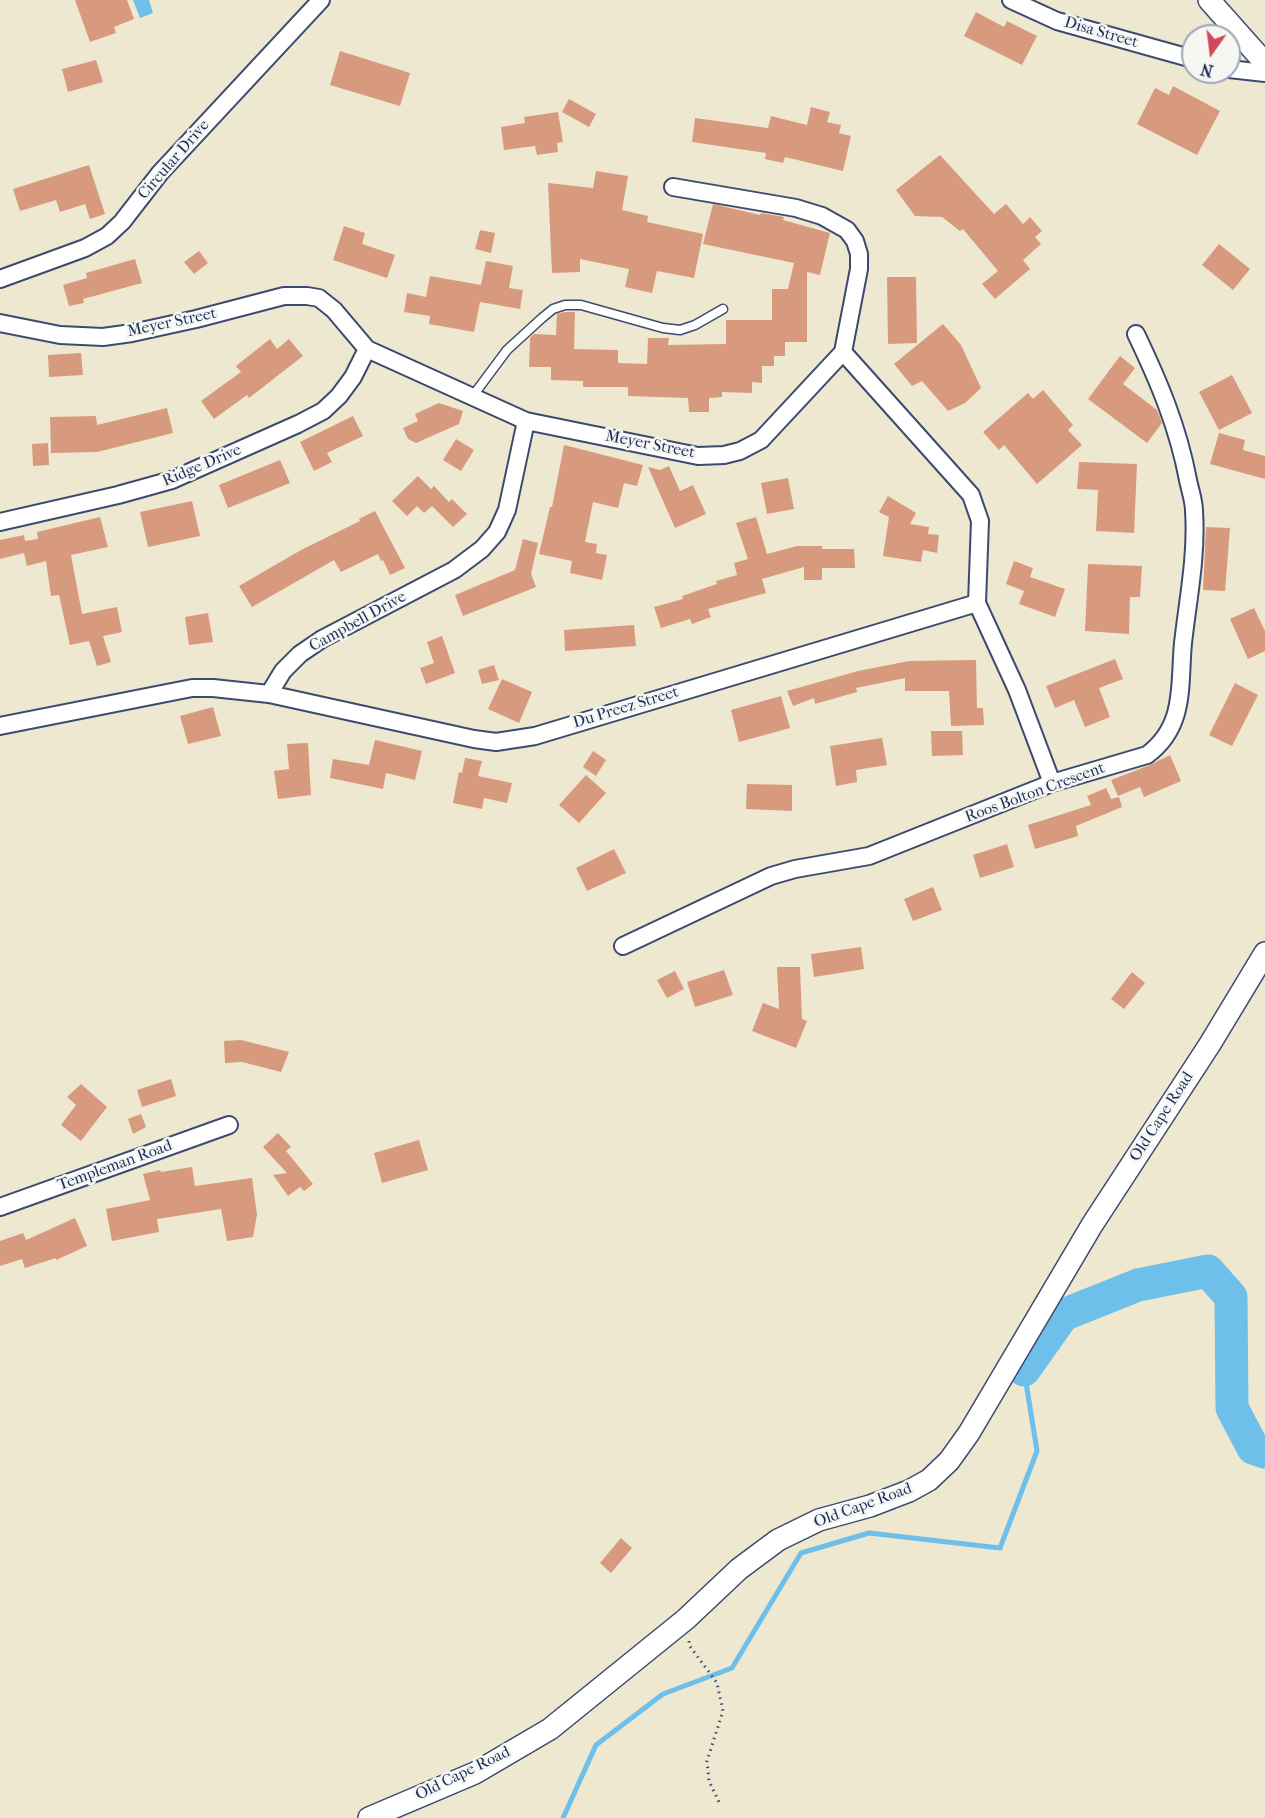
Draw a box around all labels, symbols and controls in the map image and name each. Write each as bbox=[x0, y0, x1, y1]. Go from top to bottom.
street label: Disa Street bbox=[1062, 13, 1140, 53]
north arrow bbox=[1181, 24, 1241, 84]
text: N bbox=[1199, 59, 1215, 81]
street label: Circular Drive bbox=[134, 116, 214, 204]
street label: Meyer Street bbox=[126, 304, 218, 342]
street label: Meyer Street bbox=[604, 427, 696, 463]
street label: Ridge Drive bbox=[160, 441, 244, 491]
street label: Campbell Drive bbox=[306, 587, 410, 657]
street label: Du Preez Street bbox=[571, 683, 681, 733]
street label: Roos Bolton Crescent bbox=[963, 759, 1107, 827]
street label: Old Cape Road bbox=[1126, 1069, 1198, 1165]
street label: Templeman Road bbox=[55, 1136, 175, 1196]
street label: Old Cape Road bbox=[811, 1479, 915, 1533]
street label: Old Cape Road bbox=[413, 1743, 513, 1805]

